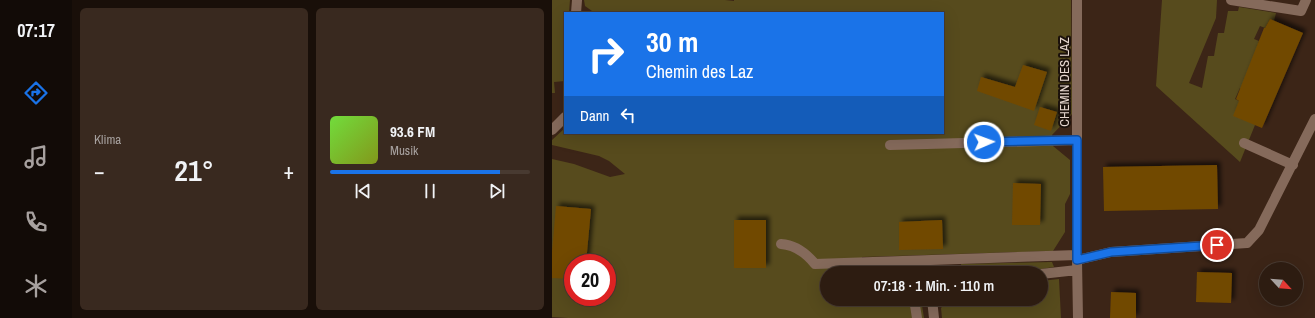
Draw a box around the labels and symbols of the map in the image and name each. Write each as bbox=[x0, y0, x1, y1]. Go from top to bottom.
street label: CHEMIN DES LAZ bbox=[1056, 37, 1073, 127]
position arrow bbox=[963, 121, 1005, 163]
pin bbox=[1200, 228, 1234, 262]
speed limit sign: 20 bbox=[564, 254, 616, 306]
north arrow bbox=[1259, 262, 1303, 306]

